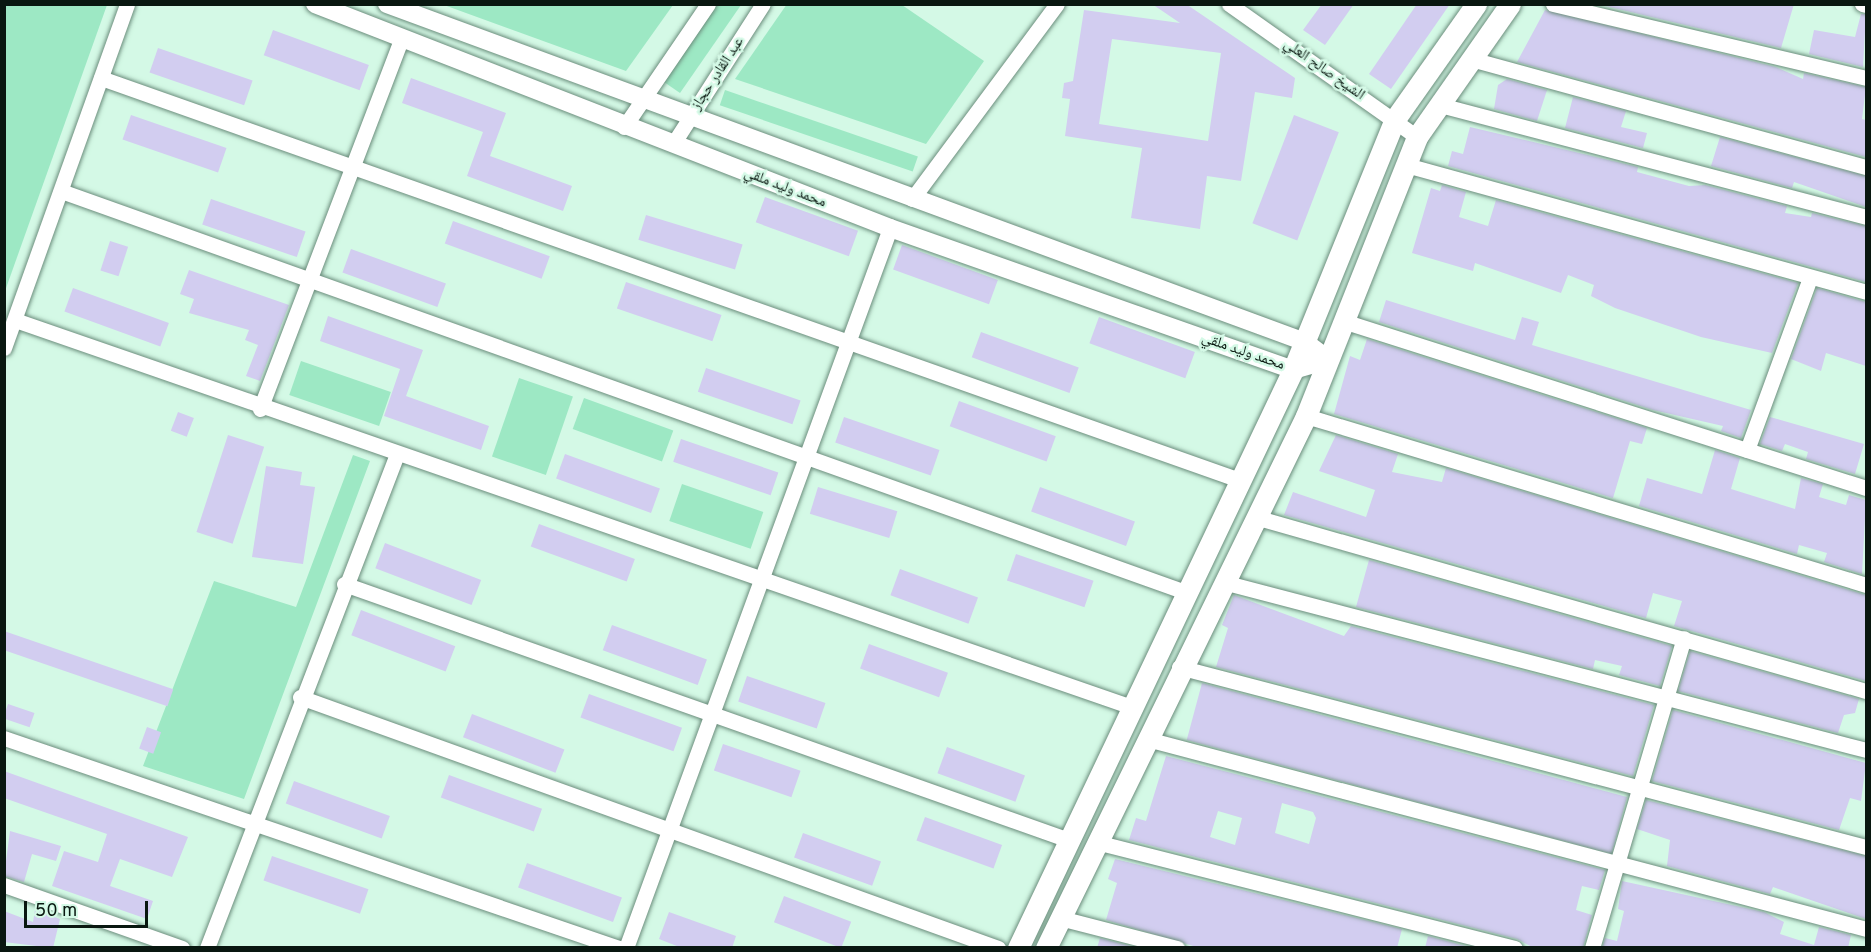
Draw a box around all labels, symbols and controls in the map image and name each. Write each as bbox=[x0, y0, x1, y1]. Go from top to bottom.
street label: عبد القادر حجاز bbox=[688, 34, 748, 114]
street label: الشيخ صالح العلي bbox=[1280, 35, 1368, 105]
street label: محمد وليد ملقي bbox=[741, 164, 829, 212]
street label: محمد وليد ملقي bbox=[1199, 329, 1287, 375]
scale bar bbox=[27, 889, 152, 927]
text: 50 m bbox=[35, 900, 77, 923]

